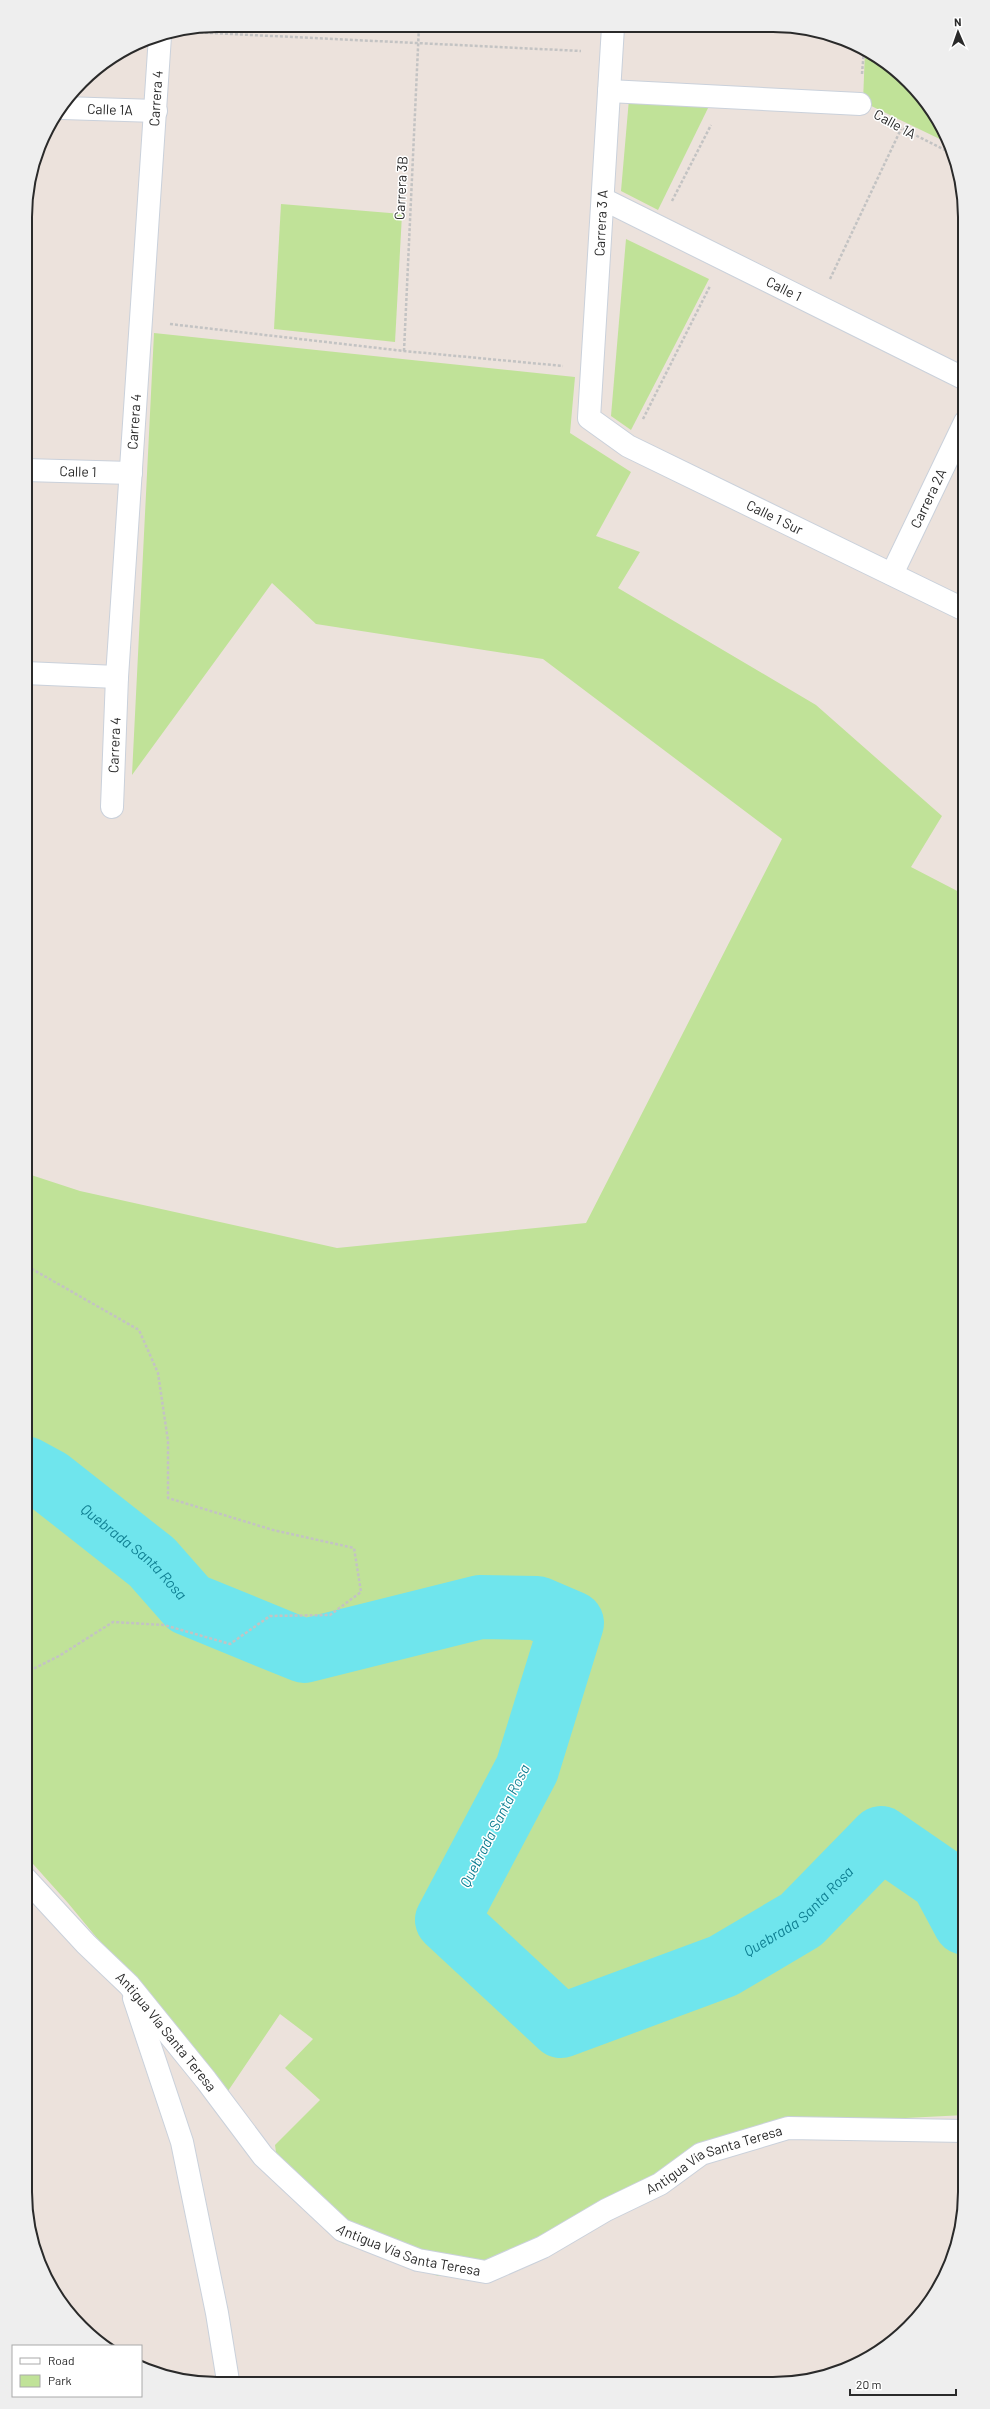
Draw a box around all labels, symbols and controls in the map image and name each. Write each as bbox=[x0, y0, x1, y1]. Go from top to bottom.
north arrow bbox=[938, 12, 978, 52]
text: N bbox=[954, 15, 962, 28]
street label: Carrera 4 bbox=[145, 70, 166, 127]
street label: Calle 1A bbox=[87, 100, 134, 118]
street label: Calle 1A bbox=[871, 105, 920, 142]
street label: Carrera 3B bbox=[390, 155, 411, 220]
street label: Carrera 3 A bbox=[590, 189, 611, 257]
street label: Calle 1 bbox=[764, 273, 805, 304]
street label: Carrera 4 bbox=[123, 393, 144, 450]
street label: Calle 1 bbox=[59, 462, 97, 480]
street label: Carrera 2A bbox=[906, 465, 950, 531]
street label: Calle 1 Sur bbox=[744, 496, 806, 538]
street label: Carrera 4 bbox=[104, 717, 123, 773]
water label: Quebrada Santa Rosa bbox=[78, 1500, 191, 1603]
water label: Quebrada Santa Rosa bbox=[455, 1761, 533, 1890]
water label: Quebrada Santa Rosa bbox=[740, 1862, 857, 1960]
street label: Antigua Vía Santa Teresa bbox=[113, 1968, 221, 2095]
street label: Antigua Vía Santa Teresa bbox=[643, 2121, 784, 2198]
street label: Antigua Vía Santa Teresa bbox=[333, 2220, 482, 2279]
legend bbox=[12, 2345, 142, 2397]
text: Road bbox=[48, 2353, 75, 2367]
scale bar bbox=[850, 2371, 956, 2397]
text: Park bbox=[48, 2373, 72, 2387]
text: 20 m bbox=[856, 2377, 882, 2391]

